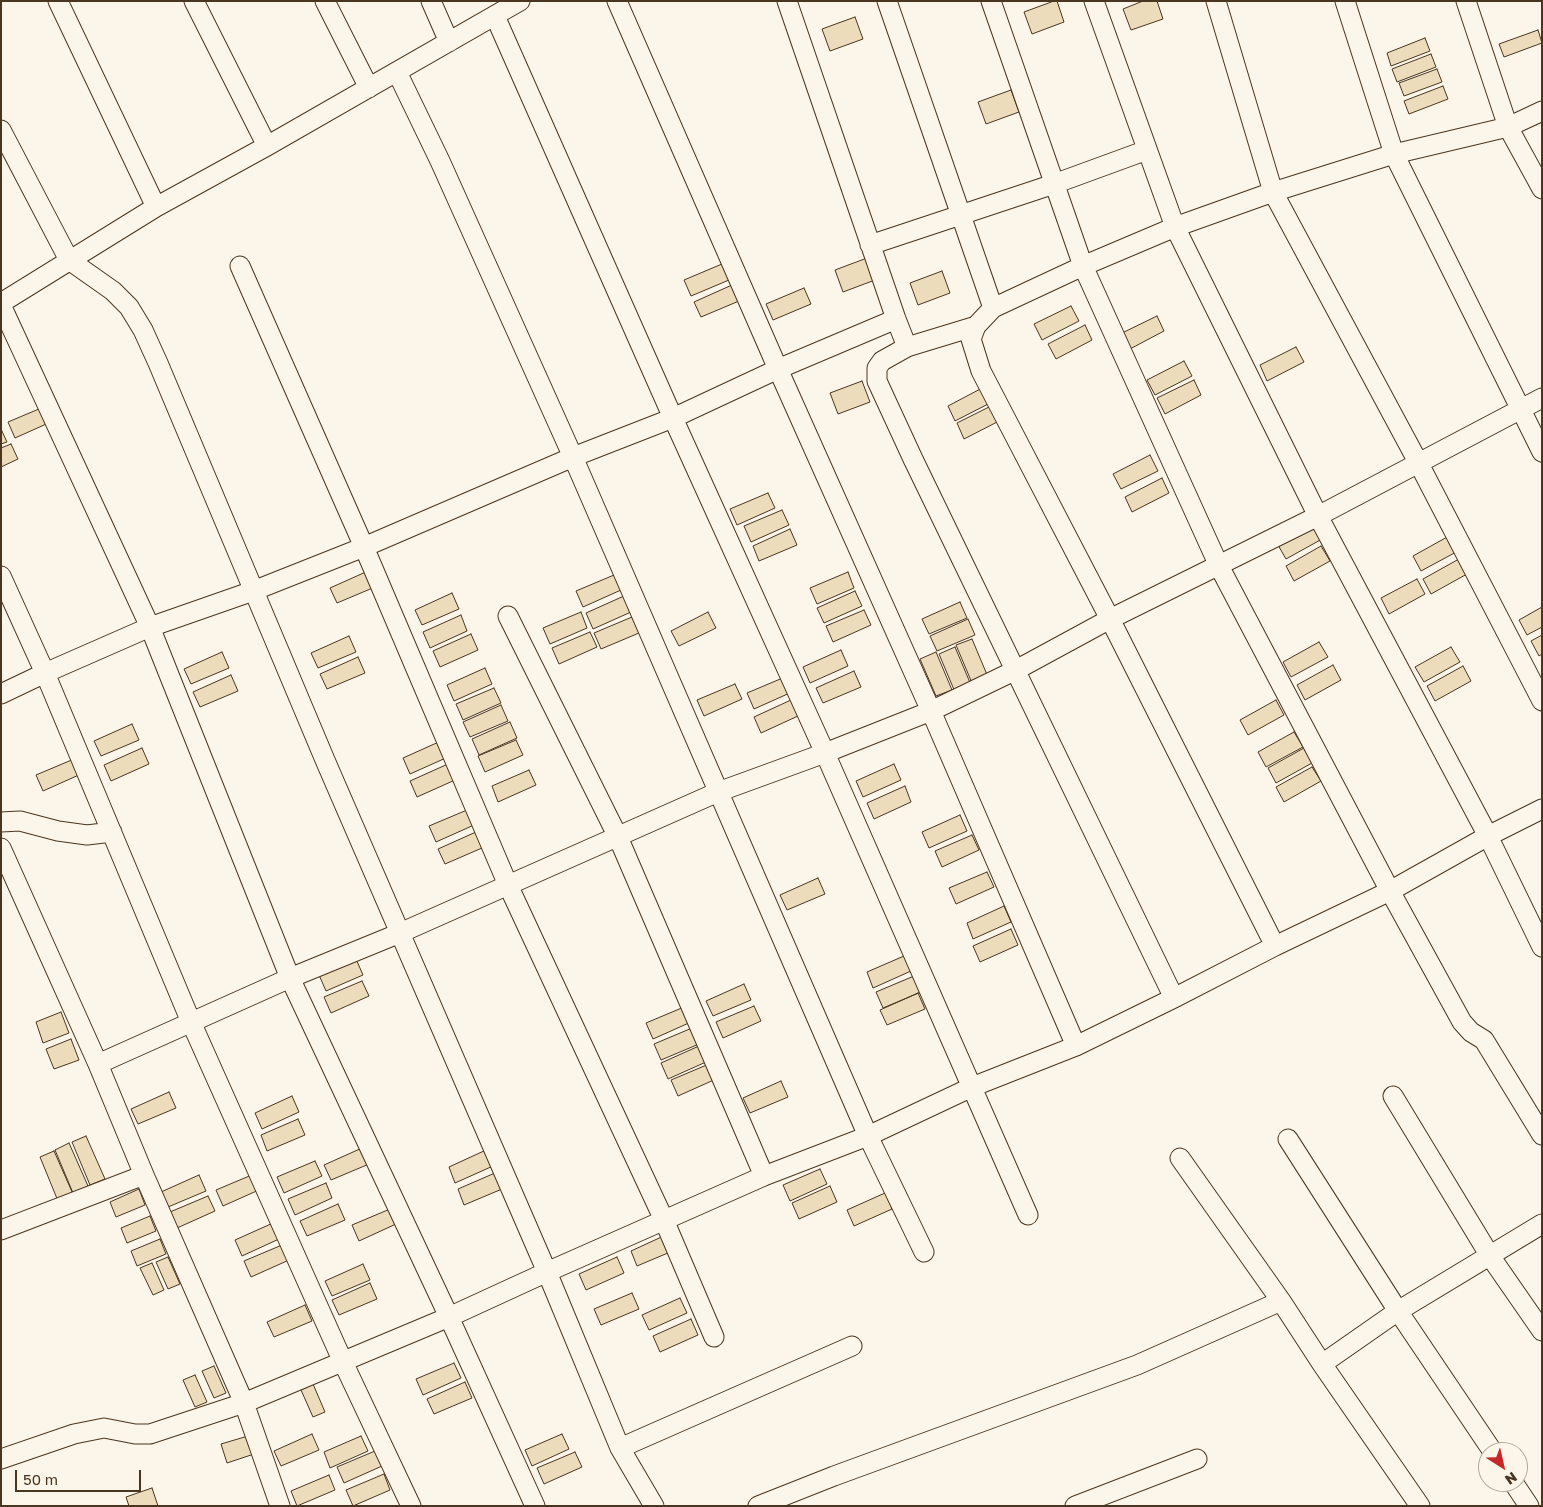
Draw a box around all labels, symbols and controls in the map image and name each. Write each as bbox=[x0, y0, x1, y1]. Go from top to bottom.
north arrow bbox=[1478, 1442, 1528, 1492]
scale bar bbox=[18, 1460, 144, 1492]
text: N bbox=[1502, 1469, 1521, 1489]
text: 50 m bbox=[23, 1470, 58, 1488]

